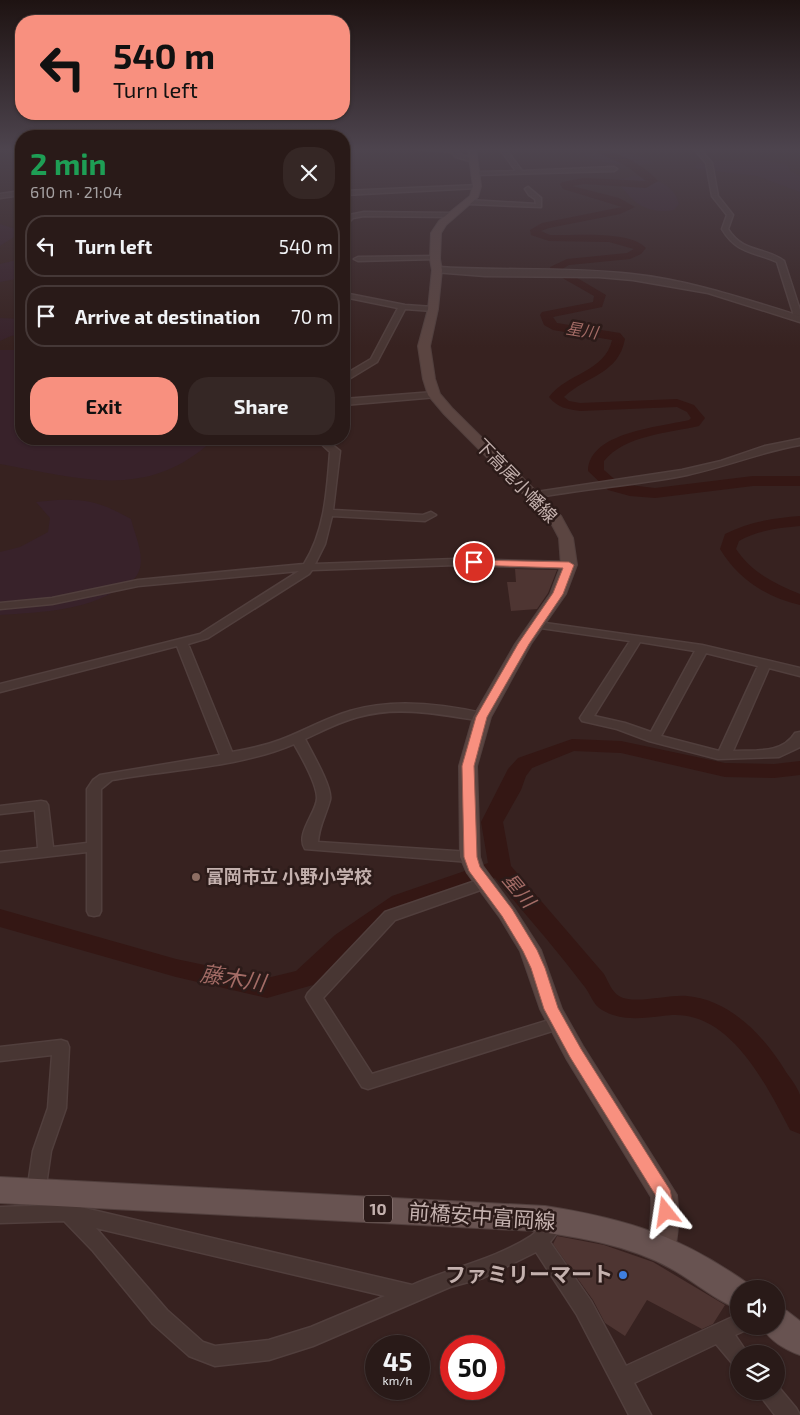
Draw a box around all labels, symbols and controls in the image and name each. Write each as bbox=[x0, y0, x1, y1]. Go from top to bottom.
text: 540 m bbox=[113, 34, 215, 76]
icon: left bbox=[30, 35, 95, 100]
text: Turn left bbox=[113, 76, 198, 102]
text: 2 min bbox=[30, 145, 107, 181]
button: close bbox=[283, 147, 335, 199]
text: 610 m · 21:04 bbox=[30, 182, 122, 201]
icon: left bbox=[32, 232, 60, 260]
text: Turn left bbox=[75, 235, 152, 258]
text: 540 m bbox=[279, 235, 333, 258]
icon: arrive bbox=[32, 302, 60, 330]
text: Arrive at destination bbox=[75, 305, 260, 328]
text: 70 m bbox=[291, 305, 333, 328]
water label: 星川 bbox=[565, 318, 601, 342]
button: Exit bbox=[30, 377, 178, 435]
button: Share bbox=[188, 377, 335, 435]
street label: 下高尾小幡線 bbox=[471, 434, 562, 527]
pin bbox=[453, 541, 495, 583]
icon: arrive bbox=[460, 548, 488, 576]
place label: 富岡市立 小野小学校 bbox=[206, 865, 372, 887]
water label: 星川 bbox=[498, 868, 542, 913]
marker: 富岡市立 小野小学校 bbox=[190, 871, 202, 883]
water label: 藤木川 bbox=[199, 959, 270, 995]
position arrow bbox=[639, 1185, 691, 1237]
road number: 10 bbox=[364, 1196, 392, 1222]
street label: 前橋安中富岡線 bbox=[408, 1198, 556, 1233]
place label: ファミリーマート bbox=[445, 1261, 613, 1286]
marker: ファミリーマート bbox=[617, 1269, 629, 1281]
map controls bbox=[730, 1280, 785, 1400]
button: sound bbox=[730, 1280, 785, 1335]
speed limit sign: 50 bbox=[440, 1335, 505, 1400]
button: layers bbox=[730, 1345, 785, 1400]
text: 45 bbox=[383, 1346, 412, 1376]
text: km/h bbox=[383, 1373, 412, 1387]

